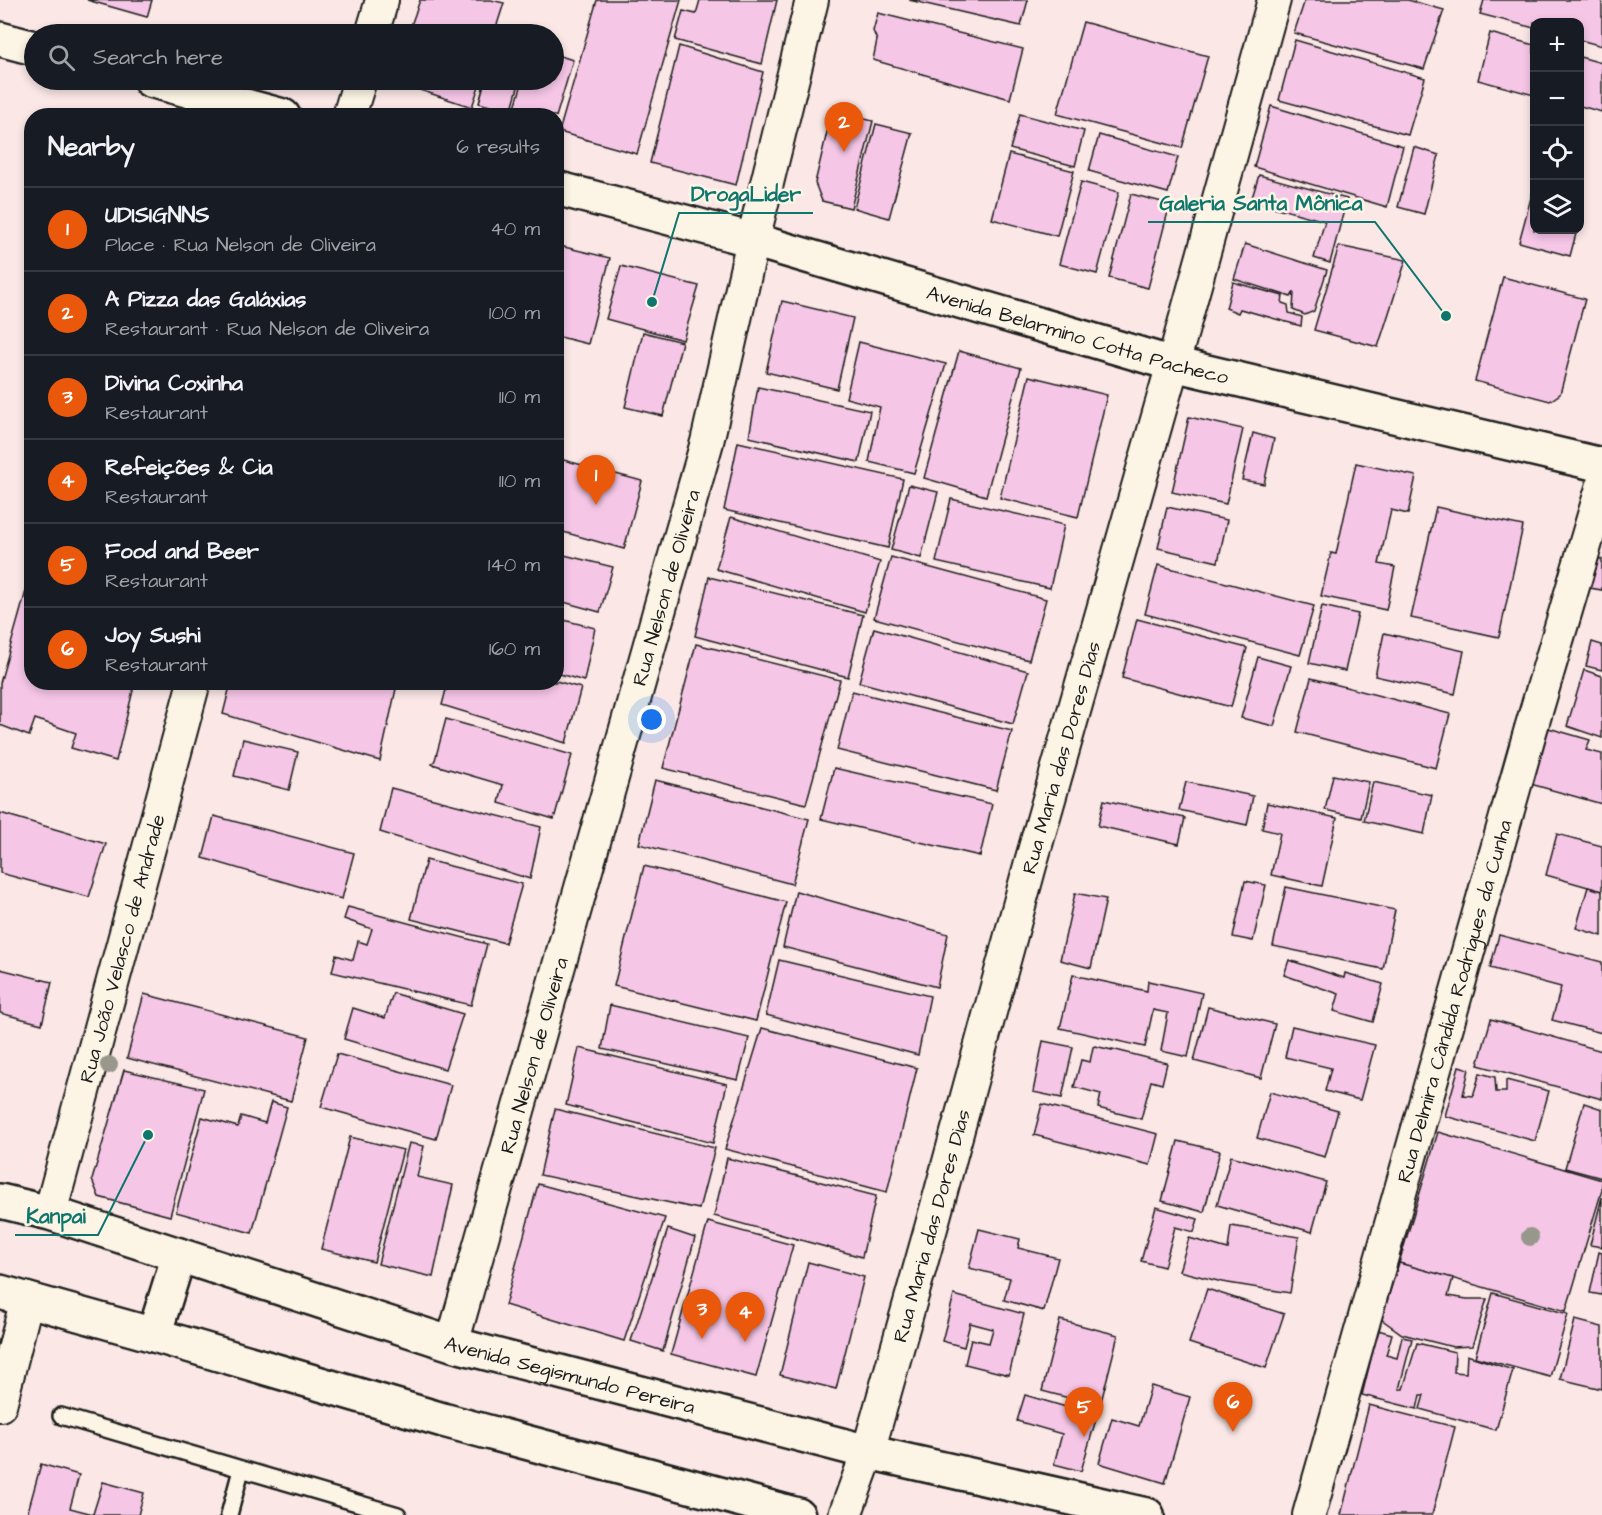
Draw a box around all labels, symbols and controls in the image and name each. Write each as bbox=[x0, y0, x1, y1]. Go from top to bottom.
map controls bbox=[1530, 18, 1584, 234]
button: + bbox=[1530, 18, 1584, 72]
search box bbox=[24, 24, 564, 90]
icon: search bbox=[45, 41, 78, 74]
text: Search here bbox=[93, 42, 223, 73]
button: − bbox=[1530, 72, 1584, 126]
pin: 2 bbox=[824, 102, 864, 152]
button: locate bbox=[1530, 126, 1584, 180]
text: Nearby bbox=[48, 129, 135, 165]
text: 6 results bbox=[456, 133, 540, 161]
callout: DrogaLider bbox=[679, 174, 813, 213]
text: DrogaLider bbox=[691, 180, 801, 211]
button: layers bbox=[1530, 180, 1584, 234]
callout: Galeria Santa Mônica bbox=[1148, 183, 1375, 222]
text: Galeria Santa Mônica bbox=[1160, 189, 1363, 218]
text: UDISIGNNS bbox=[105, 200, 209, 231]
text: 1 bbox=[66, 215, 69, 243]
text: 40 m bbox=[490, 215, 540, 243]
text: Place · Rua Nelson de Oliveira bbox=[105, 231, 376, 259]
street label: Avenida Belarmino Cotta Pacheco bbox=[923, 279, 1231, 392]
text: A Pizza das Galáxias bbox=[105, 284, 306, 315]
text: 2 bbox=[62, 299, 73, 327]
text: 100 m bbox=[489, 299, 540, 327]
text: Restaurant · Rua Nelson de Oliveira bbox=[105, 315, 429, 343]
text: Divina Coxinha bbox=[105, 368, 243, 399]
text: 3 bbox=[62, 383, 73, 411]
text: 110 m bbox=[499, 383, 540, 411]
text: Restaurant bbox=[105, 399, 208, 427]
text: Refeições & Cia bbox=[105, 452, 273, 483]
pin: 1 bbox=[576, 456, 616, 505]
text: 4 bbox=[61, 467, 74, 495]
text: 110 m bbox=[499, 467, 540, 495]
text: Restaurant bbox=[105, 483, 208, 511]
street label: Rua Nelson de Oliveira bbox=[626, 487, 708, 689]
text: Food and Beer bbox=[105, 536, 259, 567]
text: 5 bbox=[60, 551, 75, 579]
text: 140 m bbox=[488, 551, 540, 579]
text: Restaurant bbox=[105, 567, 208, 595]
text: Joy Sushi bbox=[105, 620, 200, 651]
text: 6 bbox=[61, 635, 74, 663]
text: 160 m bbox=[489, 635, 540, 663]
street label: Rua Maria das Dores Dias bbox=[1015, 638, 1108, 877]
text: Restaurant bbox=[105, 651, 208, 679]
your location bbox=[637, 705, 666, 734]
street label: Rua João Velasco de Andrade bbox=[73, 811, 173, 1086]
street label: Rua Delmira Cândida Rodrigues da Cunha bbox=[1391, 817, 1520, 1186]
street label: Rua Nelson de Oliveira bbox=[494, 954, 576, 1157]
street label: Rua Maria das Dores Dias bbox=[887, 1106, 978, 1346]
callout: Kanpai bbox=[15, 1196, 98, 1235]
text: Kanpai bbox=[26, 1202, 87, 1232]
pin: 3 bbox=[682, 1290, 722, 1339]
pin: 4 bbox=[726, 1292, 764, 1342]
street label: Avenida Segismundo Pereira bbox=[441, 1329, 698, 1421]
pin: 6 bbox=[1214, 1382, 1252, 1432]
pin: 5 bbox=[1064, 1388, 1104, 1437]

